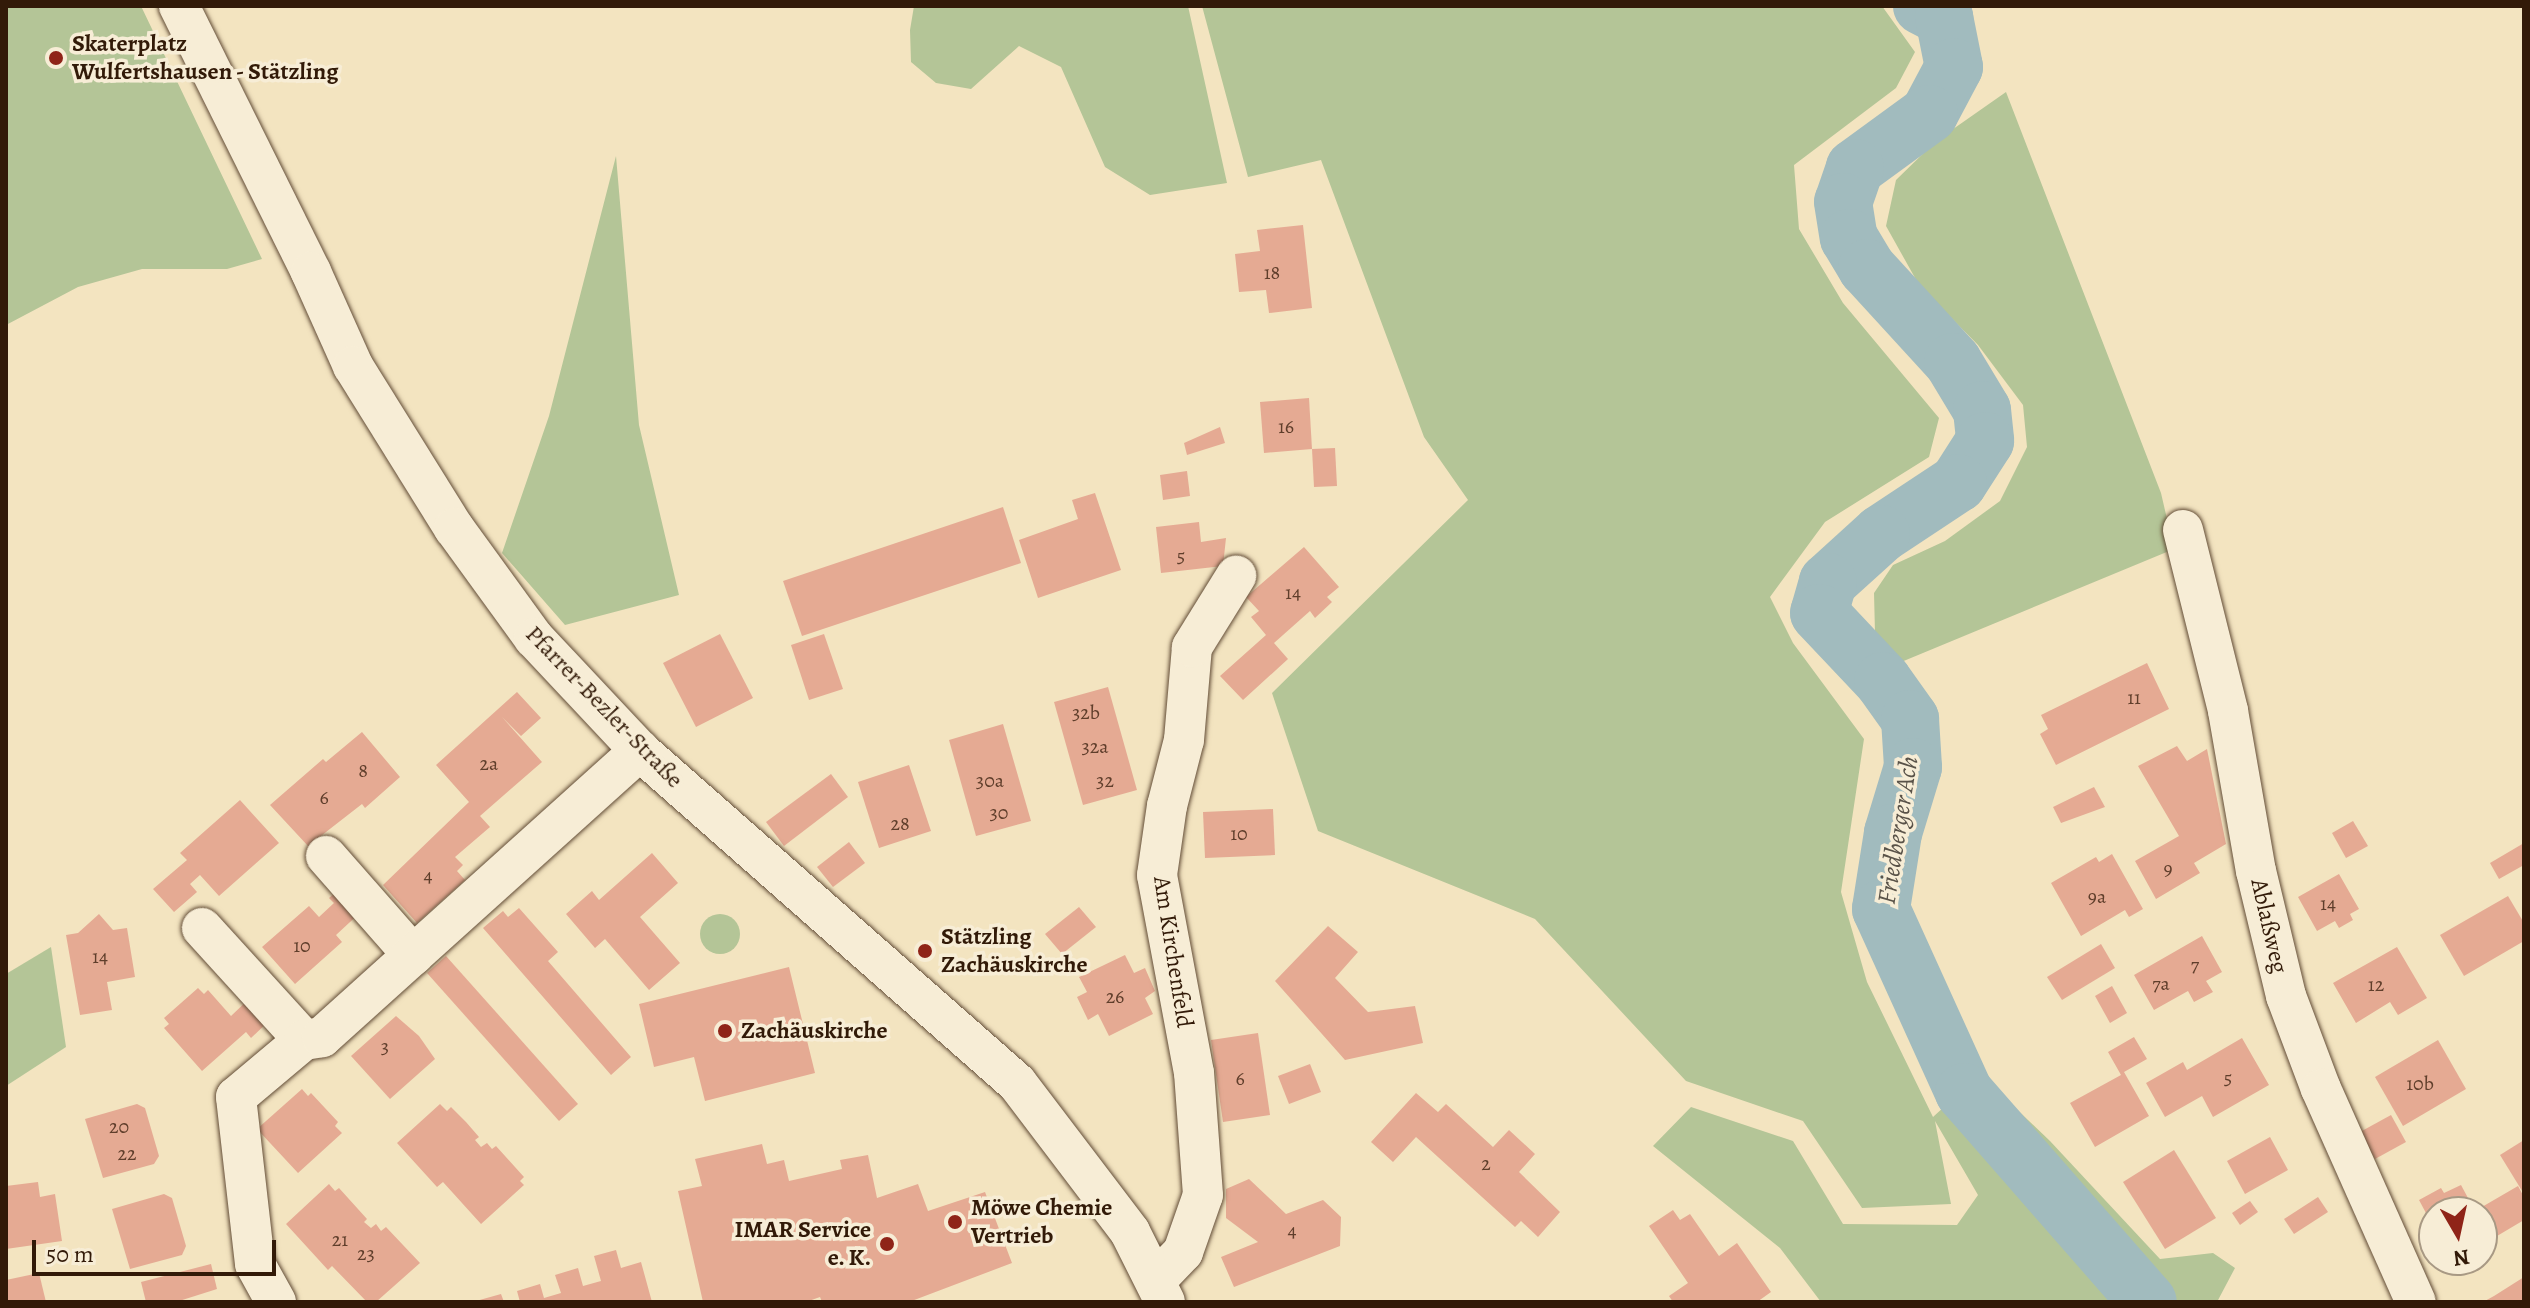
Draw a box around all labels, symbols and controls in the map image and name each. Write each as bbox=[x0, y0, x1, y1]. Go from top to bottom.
place label: Skaterplatz Wulfertshausen - Stätzling bbox=[72, 30, 339, 86]
marker: Skaterplatz Wulfertshausen - Stätzling bbox=[47, 49, 65, 67]
house number: 18 bbox=[1264, 260, 1280, 284]
house number: 16 bbox=[1278, 414, 1294, 438]
house number: 5 bbox=[1177, 543, 1185, 567]
house number: 14 bbox=[1285, 580, 1301, 604]
street label: Pfarrer-Bezler-Straße bbox=[519, 620, 689, 794]
house number: 11 bbox=[2127, 685, 2141, 709]
house number: 32b bbox=[1072, 700, 1100, 724]
house number: 32a bbox=[1081, 734, 1109, 758]
house number: 2a bbox=[480, 751, 498, 775]
water label: Friedberger Ach bbox=[1871, 754, 1925, 906]
house number: 8 bbox=[358, 758, 368, 782]
house number: 30a bbox=[976, 768, 1004, 792]
house number: 32 bbox=[1096, 768, 1114, 792]
house number: 6 bbox=[319, 785, 329, 809]
house number: 30 bbox=[990, 800, 1008, 824]
house number: 28 bbox=[890, 811, 910, 835]
house number: 10 bbox=[1230, 821, 1248, 845]
house number: 9 bbox=[2163, 856, 2173, 880]
house number: 4 bbox=[423, 863, 433, 887]
street label: Am Kirchenfeld bbox=[1147, 874, 1199, 1030]
street label: Ablaßweg bbox=[2244, 876, 2294, 976]
house number: 9a bbox=[2088, 884, 2106, 908]
house number: 14 bbox=[2320, 891, 2336, 915]
place label: Stätzling Zachäuskirche bbox=[941, 923, 1088, 979]
house number: 10 bbox=[293, 933, 311, 957]
marker: Stätzling Zachäuskirche bbox=[916, 942, 934, 960]
house number: 14 bbox=[92, 944, 108, 968]
house number: 7 bbox=[2191, 952, 2199, 976]
house number: 7a bbox=[2152, 971, 2170, 995]
house number: 12 bbox=[2368, 972, 2384, 996]
house number: 26 bbox=[1106, 984, 1124, 1008]
place label: Zachäuskirche bbox=[741, 1017, 888, 1045]
marker: Zachäuskirche bbox=[716, 1022, 734, 1040]
house number: 3 bbox=[381, 1034, 389, 1058]
house number: 5 bbox=[2224, 1065, 2232, 1089]
house number: 6 bbox=[1235, 1066, 1245, 1090]
house number: 10b bbox=[2406, 1071, 2434, 1095]
house number: 20 bbox=[109, 1114, 129, 1138]
house number: 22 bbox=[118, 1141, 136, 1165]
house number: 2 bbox=[1481, 1151, 1491, 1175]
place label: Möwe Chemie Vertrieb bbox=[971, 1194, 1112, 1250]
north arrow bbox=[2418, 1196, 2498, 1276]
marker: Möwe Chemie Vertrieb bbox=[946, 1213, 964, 1231]
place label: IMAR Service e. K. bbox=[734, 1216, 871, 1272]
house number: 4 bbox=[1287, 1218, 1297, 1242]
scale bar bbox=[36, 1224, 280, 1274]
house number: 21 bbox=[332, 1227, 348, 1251]
marker: IMAR Service e. K. bbox=[878, 1235, 896, 1253]
text: 50 m bbox=[46, 1238, 94, 1270]
house number: 23 bbox=[357, 1241, 375, 1265]
text: N bbox=[2451, 1242, 2472, 1274]

